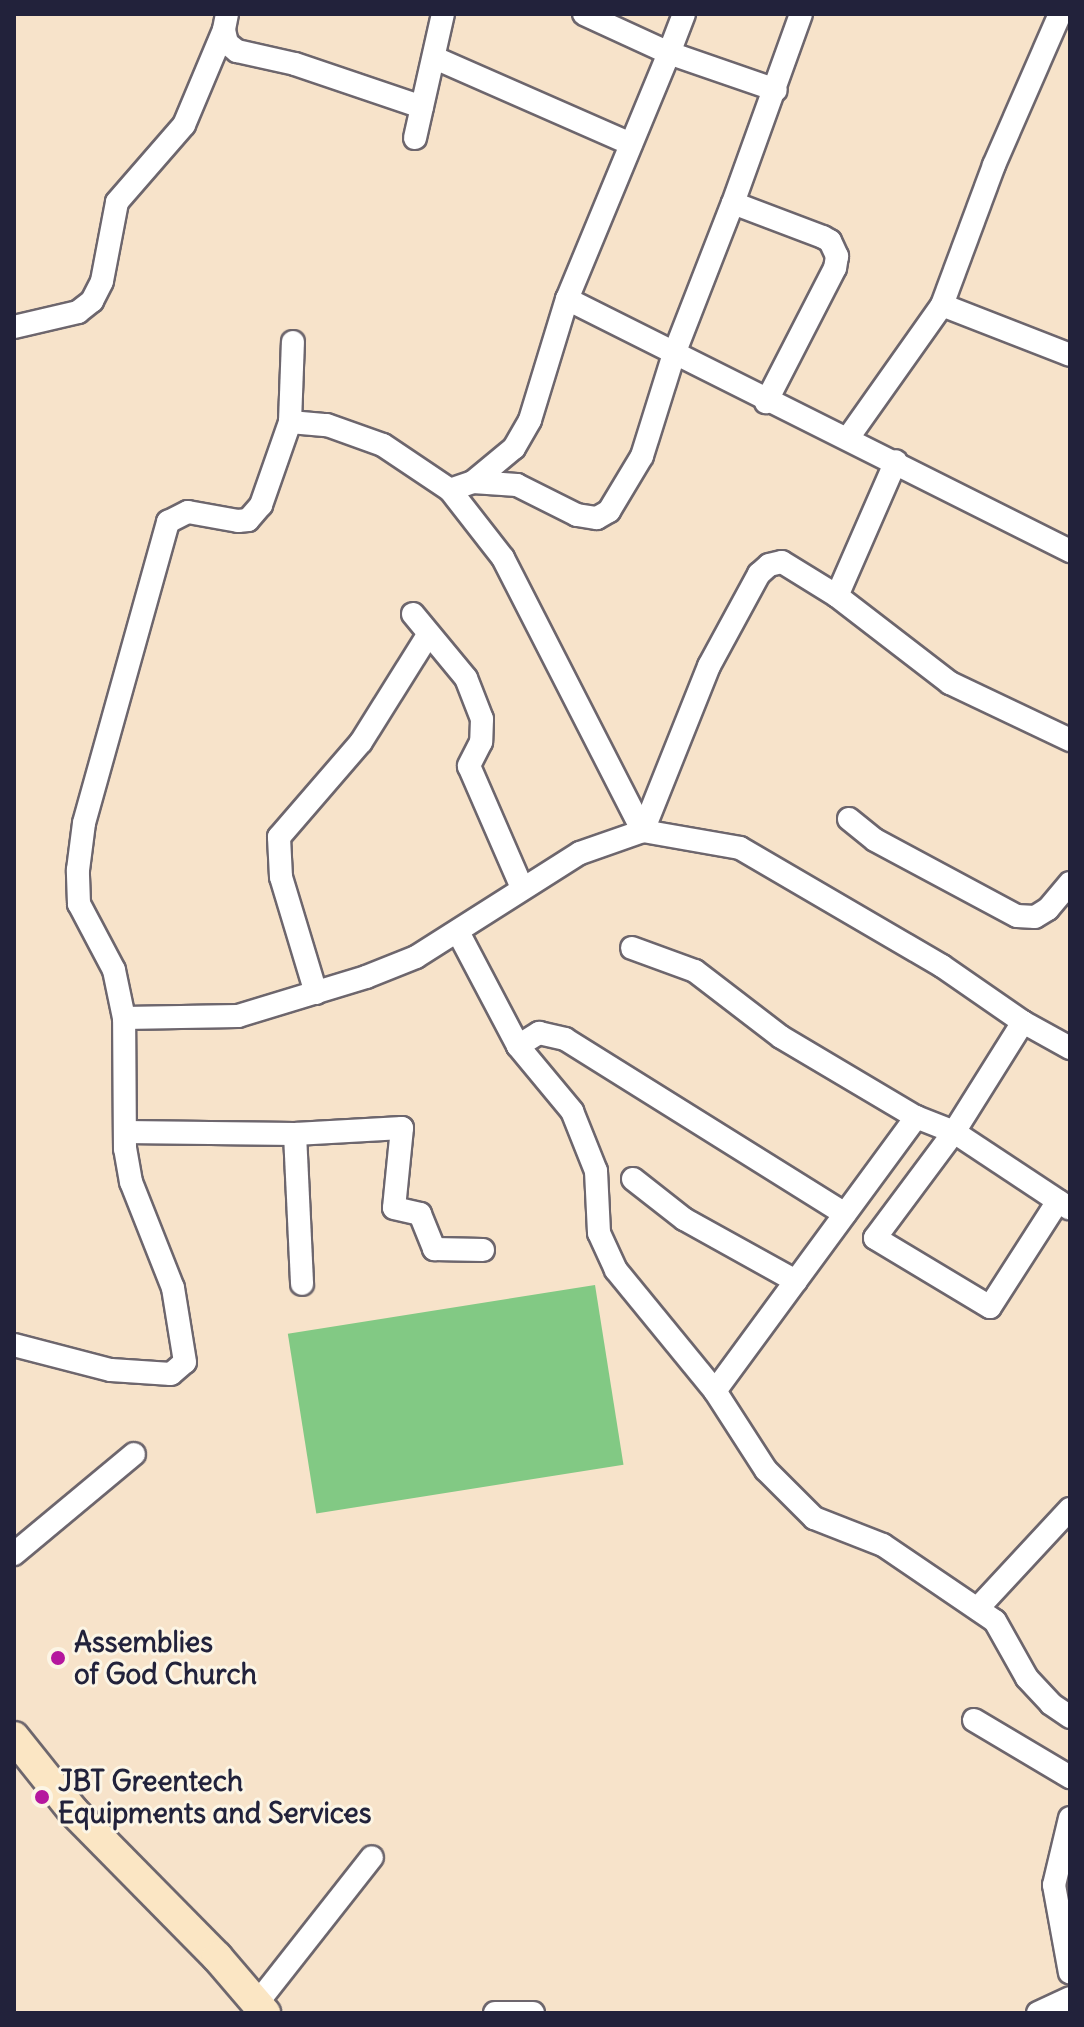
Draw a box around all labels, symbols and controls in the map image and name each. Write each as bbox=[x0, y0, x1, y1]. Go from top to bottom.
place label: Assemblies of God Church bbox=[74, 1625, 257, 1691]
marker: Assemblies of God Church bbox=[49, 1649, 67, 1667]
place label: JBT Greentech Equipments and Services bbox=[58, 1764, 371, 1830]
marker: JBT Greentech Equipments and Services bbox=[33, 1788, 51, 1806]

